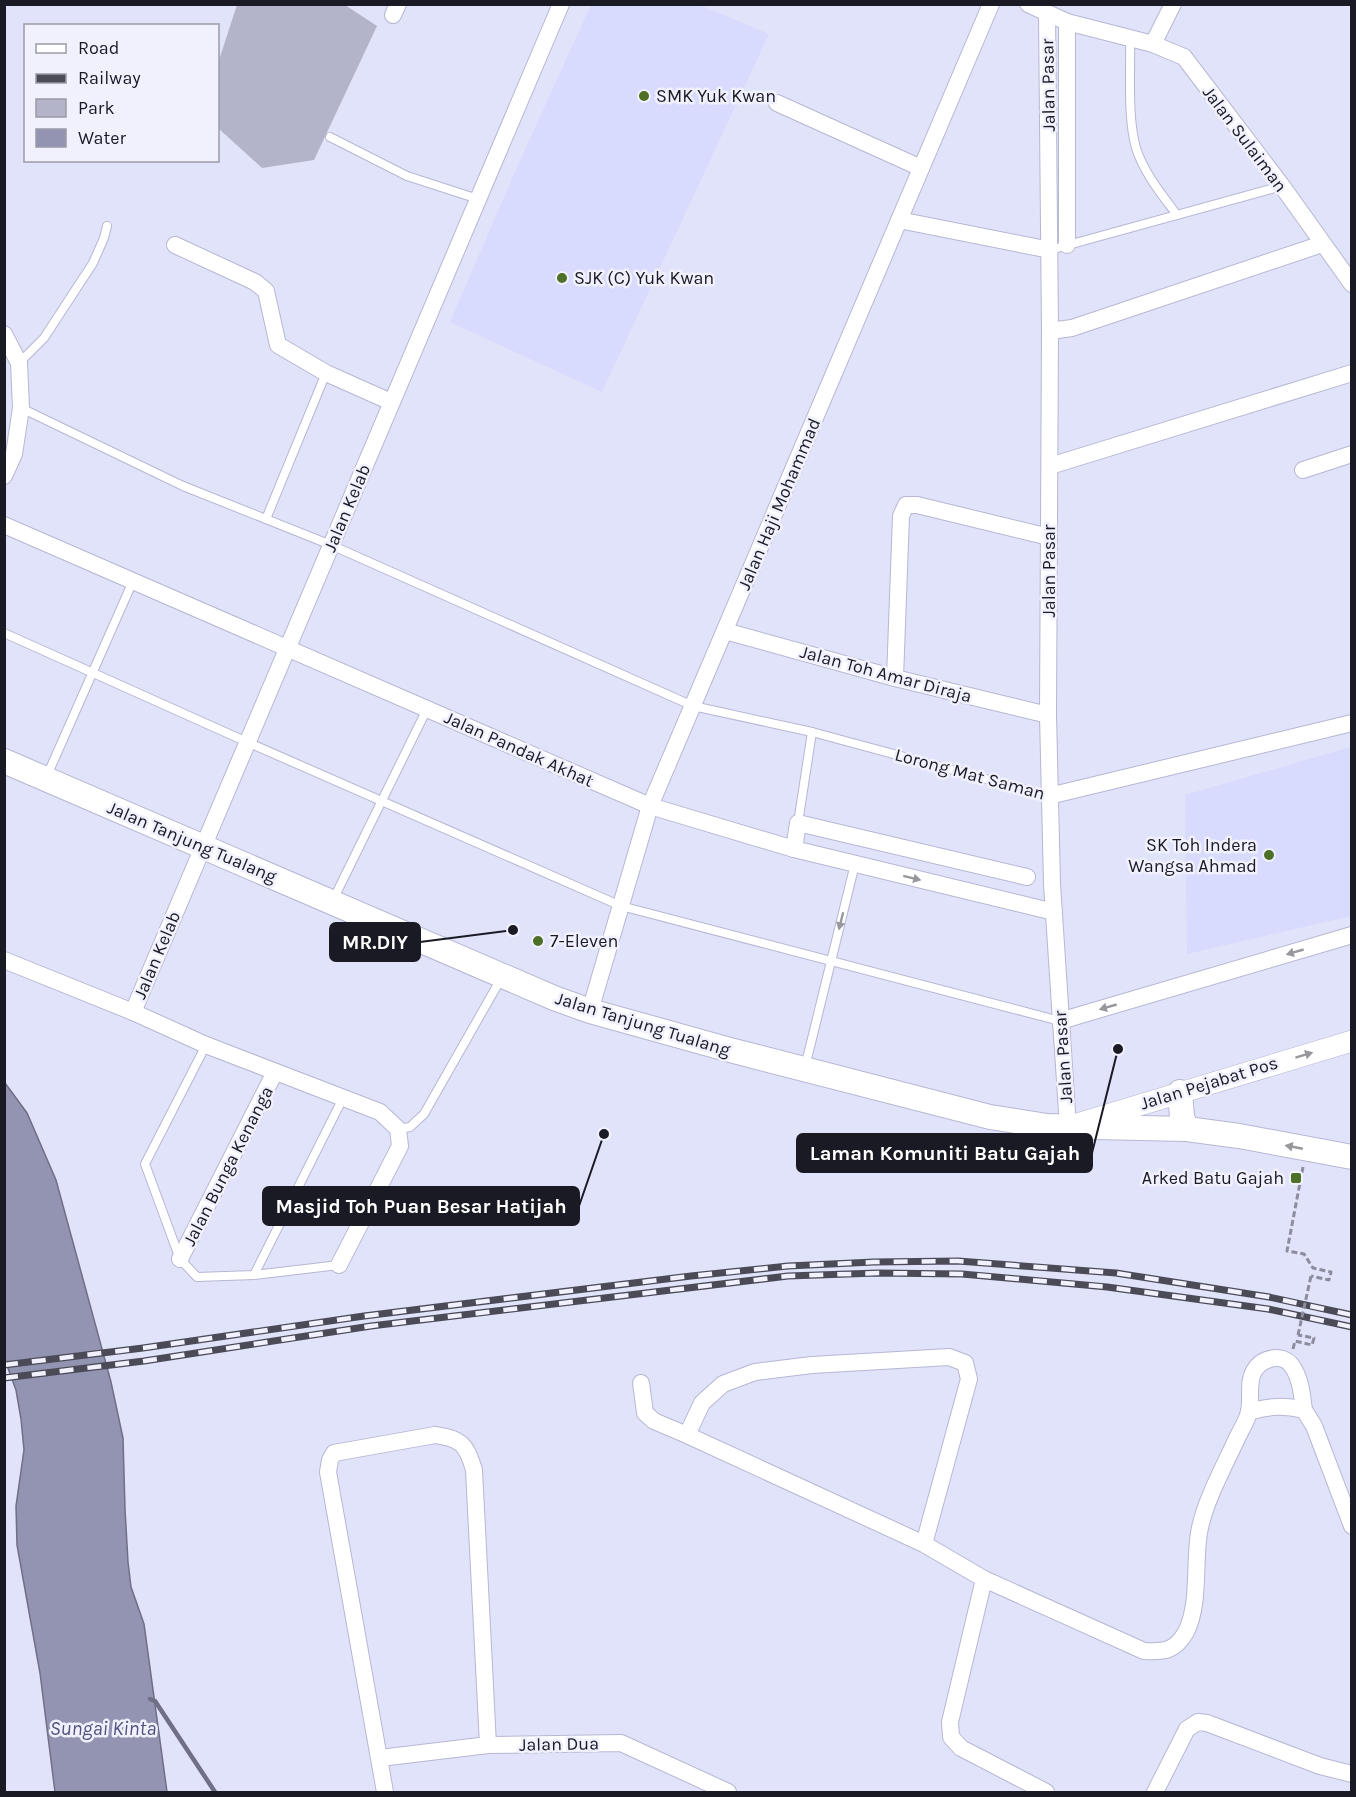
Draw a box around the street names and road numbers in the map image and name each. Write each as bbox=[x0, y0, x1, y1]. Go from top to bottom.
street label: Jalan Pasar bbox=[1036, 38, 1060, 132]
street label: Jalan Sulaiman bbox=[1198, 82, 1292, 196]
street label: Jalan Haji Mohammad bbox=[733, 415, 825, 593]
street label: Jalan Kelab bbox=[319, 461, 375, 555]
street label: Jalan Pasar bbox=[1038, 524, 1060, 618]
street label: Jalan Toh Amar Diraja bbox=[798, 640, 974, 708]
street label: Jalan Pandak Akhat bbox=[441, 706, 597, 792]
street label: Lorong Mat Saman bbox=[893, 743, 1047, 805]
street label: Jalan Tanjung Tualang bbox=[104, 796, 280, 888]
street label: Jalan Kelab bbox=[129, 908, 185, 1002]
street label: Jalan Tanjung Tualang bbox=[553, 987, 733, 1061]
street label: Jalan Pasar bbox=[1049, 1009, 1077, 1104]
street label: Jalan Pejabat Pos bbox=[1137, 1052, 1281, 1114]
street label: Jalan Bunga Kenanga bbox=[178, 1082, 278, 1250]
street label: Jalan Dua bbox=[519, 1732, 599, 1756]

